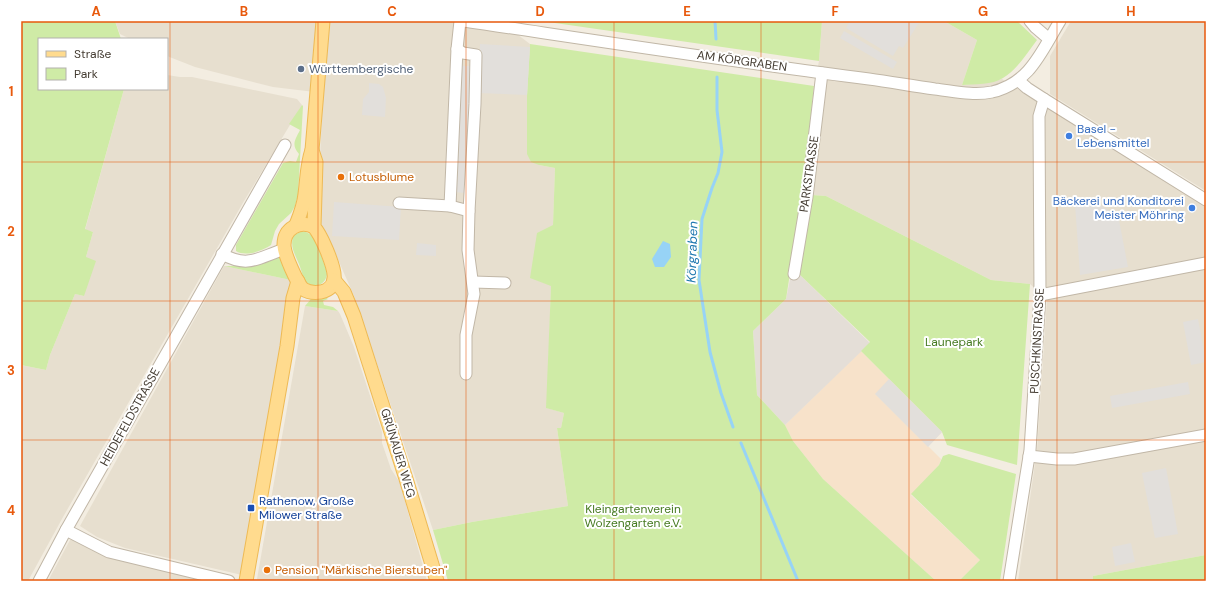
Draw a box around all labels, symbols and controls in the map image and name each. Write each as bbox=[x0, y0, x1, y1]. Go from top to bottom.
text: A bbox=[91, 3, 101, 20]
text: B bbox=[240, 3, 248, 20]
text: C bbox=[387, 3, 397, 20]
text: D bbox=[535, 3, 545, 20]
text: E bbox=[683, 3, 691, 20]
text: F bbox=[831, 3, 839, 20]
text: G bbox=[978, 3, 988, 20]
text: H bbox=[1126, 3, 1136, 20]
legend bbox=[38, 38, 168, 90]
text: Straße bbox=[74, 46, 111, 62]
street label: AM KÖRGRABEN bbox=[696, 47, 788, 75]
place label: Württembergische bbox=[309, 61, 414, 77]
marker: Württembergische bbox=[296, 64, 306, 74]
text: Park bbox=[74, 66, 98, 82]
text: 1 bbox=[9, 83, 13, 100]
place label: Basel - Lebensmittel bbox=[1077, 121, 1149, 151]
marker: Basel - Lebensmittel bbox=[1064, 131, 1074, 141]
street label: PARKSTRASSE bbox=[796, 134, 822, 213]
place label: Lotusblume bbox=[349, 169, 414, 185]
marker: Lotusblume bbox=[336, 172, 346, 182]
place label: Bäckerei und Konditorei Meister Möhring bbox=[1053, 193, 1184, 223]
marker: Bäckerei und Konditorei Meister Möhring bbox=[1187, 203, 1197, 213]
water label: Körgraben bbox=[682, 221, 702, 283]
text: 2 bbox=[7, 223, 15, 240]
street label: PUSCHKINSTRASSE bbox=[1026, 287, 1048, 394]
park label: Launepark bbox=[925, 334, 983, 350]
text: 3 bbox=[7, 362, 15, 379]
street label: HEIDEFELDSTRASSE bbox=[96, 365, 164, 469]
street label: GRÜNAUER WEG bbox=[377, 406, 419, 500]
place label: Rathenow, Große Milower Straße bbox=[259, 493, 354, 523]
park label: Kleingartenverein Wolzengarten e.V. bbox=[585, 501, 681, 531]
text: 4 bbox=[7, 502, 15, 519]
marker: Rathenow, Große Milower Straße bbox=[246, 503, 256, 513]
place label: Pension "Märkische Bierstuben" bbox=[275, 562, 448, 578]
marker: Pension "Märkische Bierstuben" bbox=[262, 565, 272, 575]

